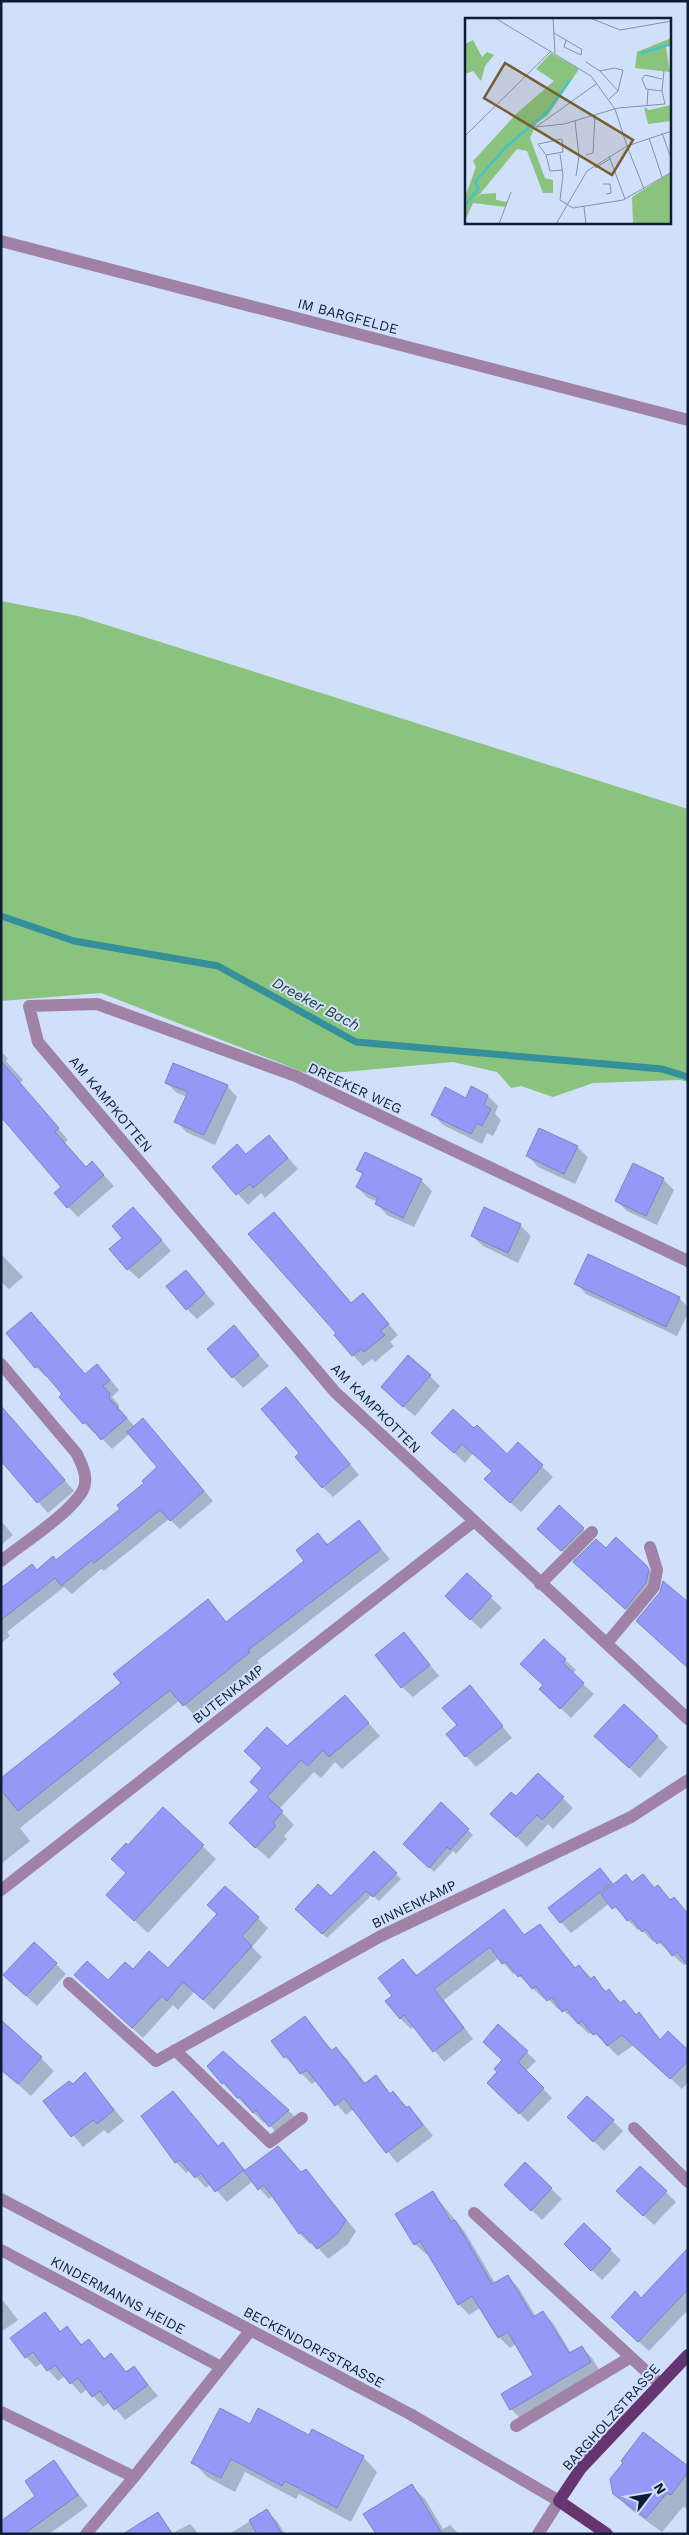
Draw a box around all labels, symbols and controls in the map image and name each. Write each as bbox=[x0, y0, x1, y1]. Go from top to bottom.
inset map bbox=[465, 18, 672, 224]
street label: IM BARGFELDE bbox=[296, 295, 400, 337]
water label: Dreeker Bach bbox=[269, 973, 363, 1035]
street label: AM KAMPKOTTEN bbox=[66, 1053, 156, 1155]
street label: DREEKER WEG bbox=[306, 1059, 404, 1117]
street label: AM KAMPKOTTEN bbox=[328, 1360, 424, 1456]
street label: BUTENKAMP bbox=[189, 1661, 267, 1727]
street label: BINNENKAMP bbox=[369, 1877, 459, 1931]
street label: KINDERMANNS HEIDE bbox=[48, 2253, 188, 2337]
street label: BECKENDORFSTRASSE bbox=[241, 2303, 387, 2391]
street label: BARGHOLZSTRASSE bbox=[559, 2360, 663, 2474]
north arrow bbox=[624, 2470, 674, 2520]
text: N bbox=[651, 2480, 670, 2497]

